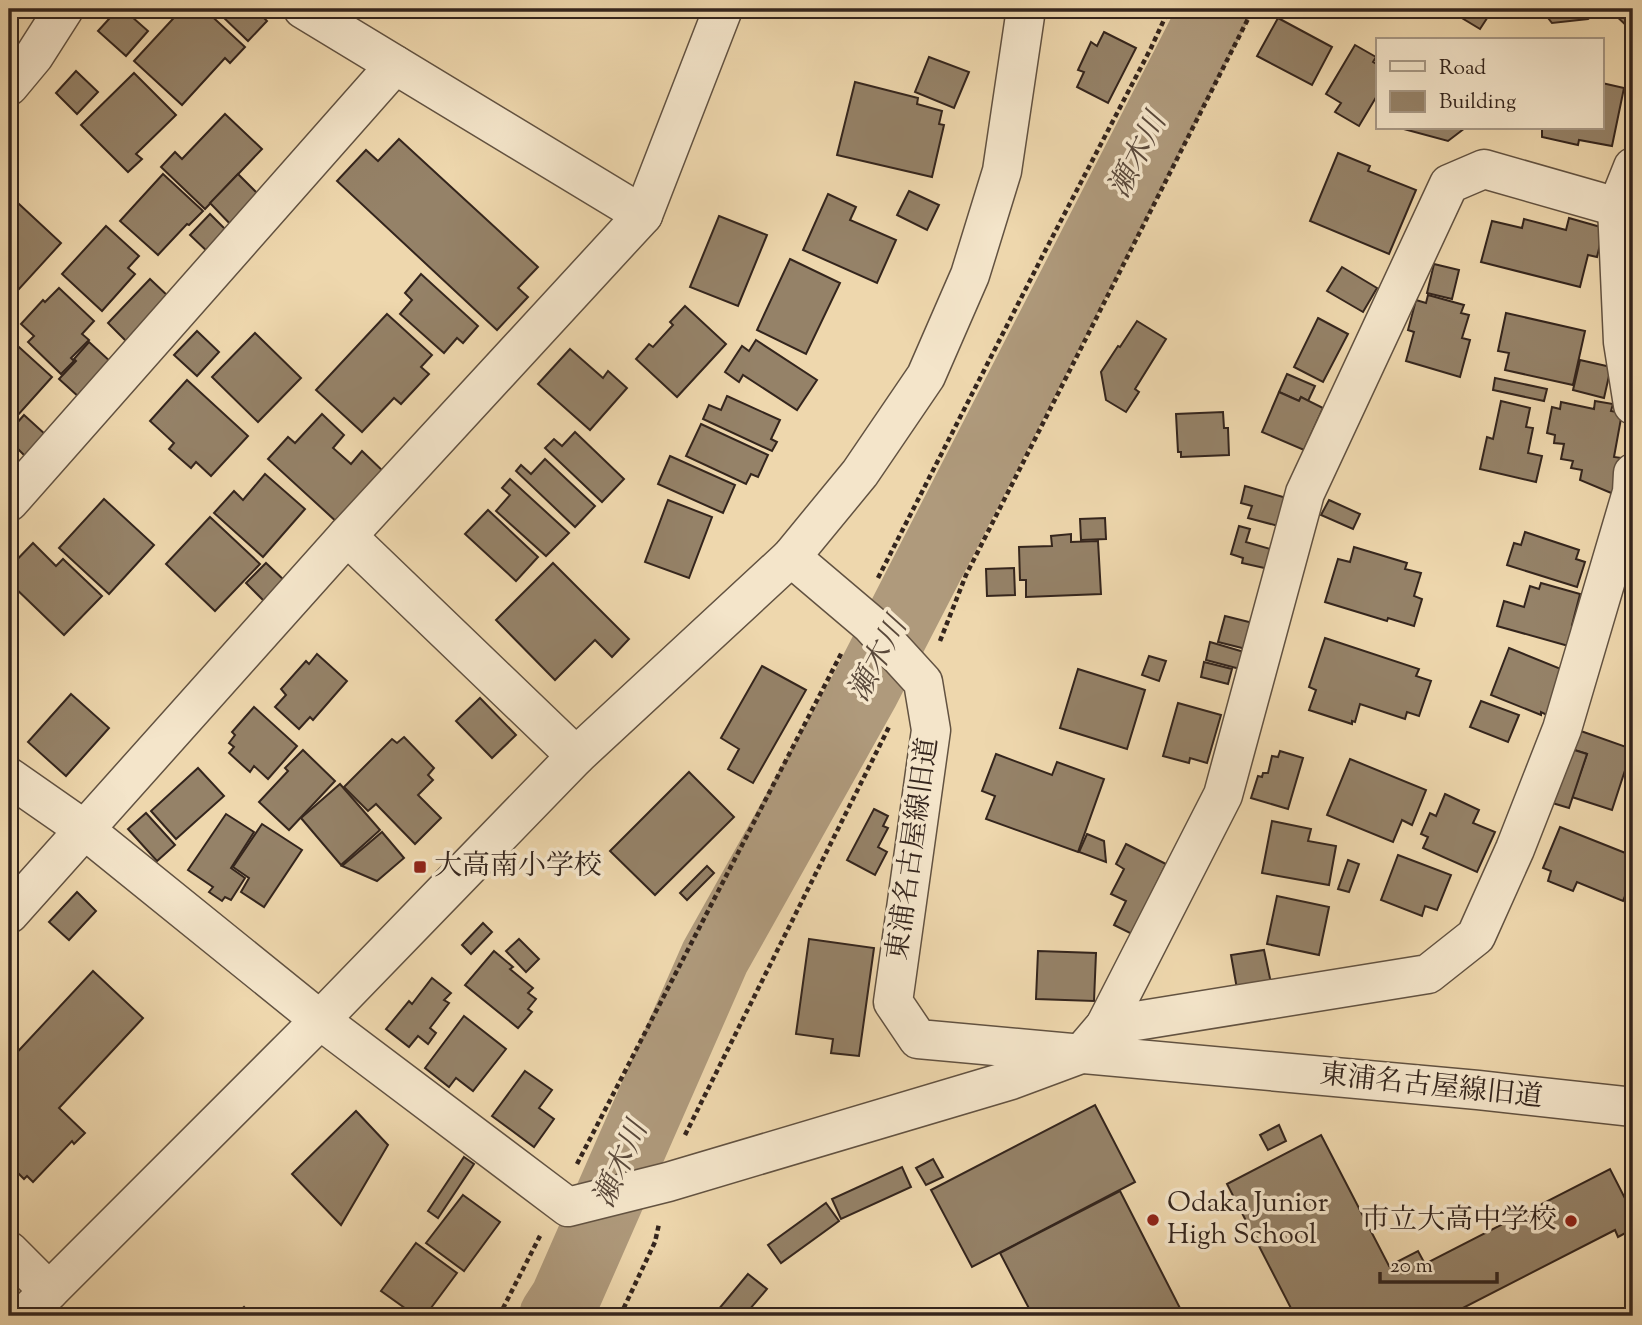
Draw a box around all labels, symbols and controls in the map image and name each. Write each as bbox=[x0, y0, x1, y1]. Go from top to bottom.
legend bbox=[1376, 38, 1604, 130]
text: Road bbox=[1439, 54, 1486, 84]
text: Building bbox=[1439, 88, 1516, 118]
water label: 瀬木川 bbox=[1099, 103, 1180, 206]
water label: 瀬木川 bbox=[839, 608, 921, 710]
street label: 東浦名古屋線旧道 bbox=[879, 735, 949, 963]
place label: 大高南小学校 bbox=[434, 847, 602, 887]
marker: 大高南小学校 bbox=[412, 859, 428, 875]
street label: 東浦名古屋線旧道 bbox=[1318, 1055, 1544, 1119]
water label: 瀬木川 bbox=[584, 1112, 661, 1215]
place label: Odaka Junior High School bbox=[1167, 1184, 1329, 1256]
place label: 市立大高中学校 bbox=[1361, 1201, 1557, 1241]
marker: Odaka Junior High School bbox=[1145, 1212, 1161, 1228]
marker: 市立大高中学校 bbox=[1563, 1213, 1579, 1229]
scale bar bbox=[1380, 1241, 1497, 1285]
text: 20 m bbox=[1390, 1252, 1433, 1282]

